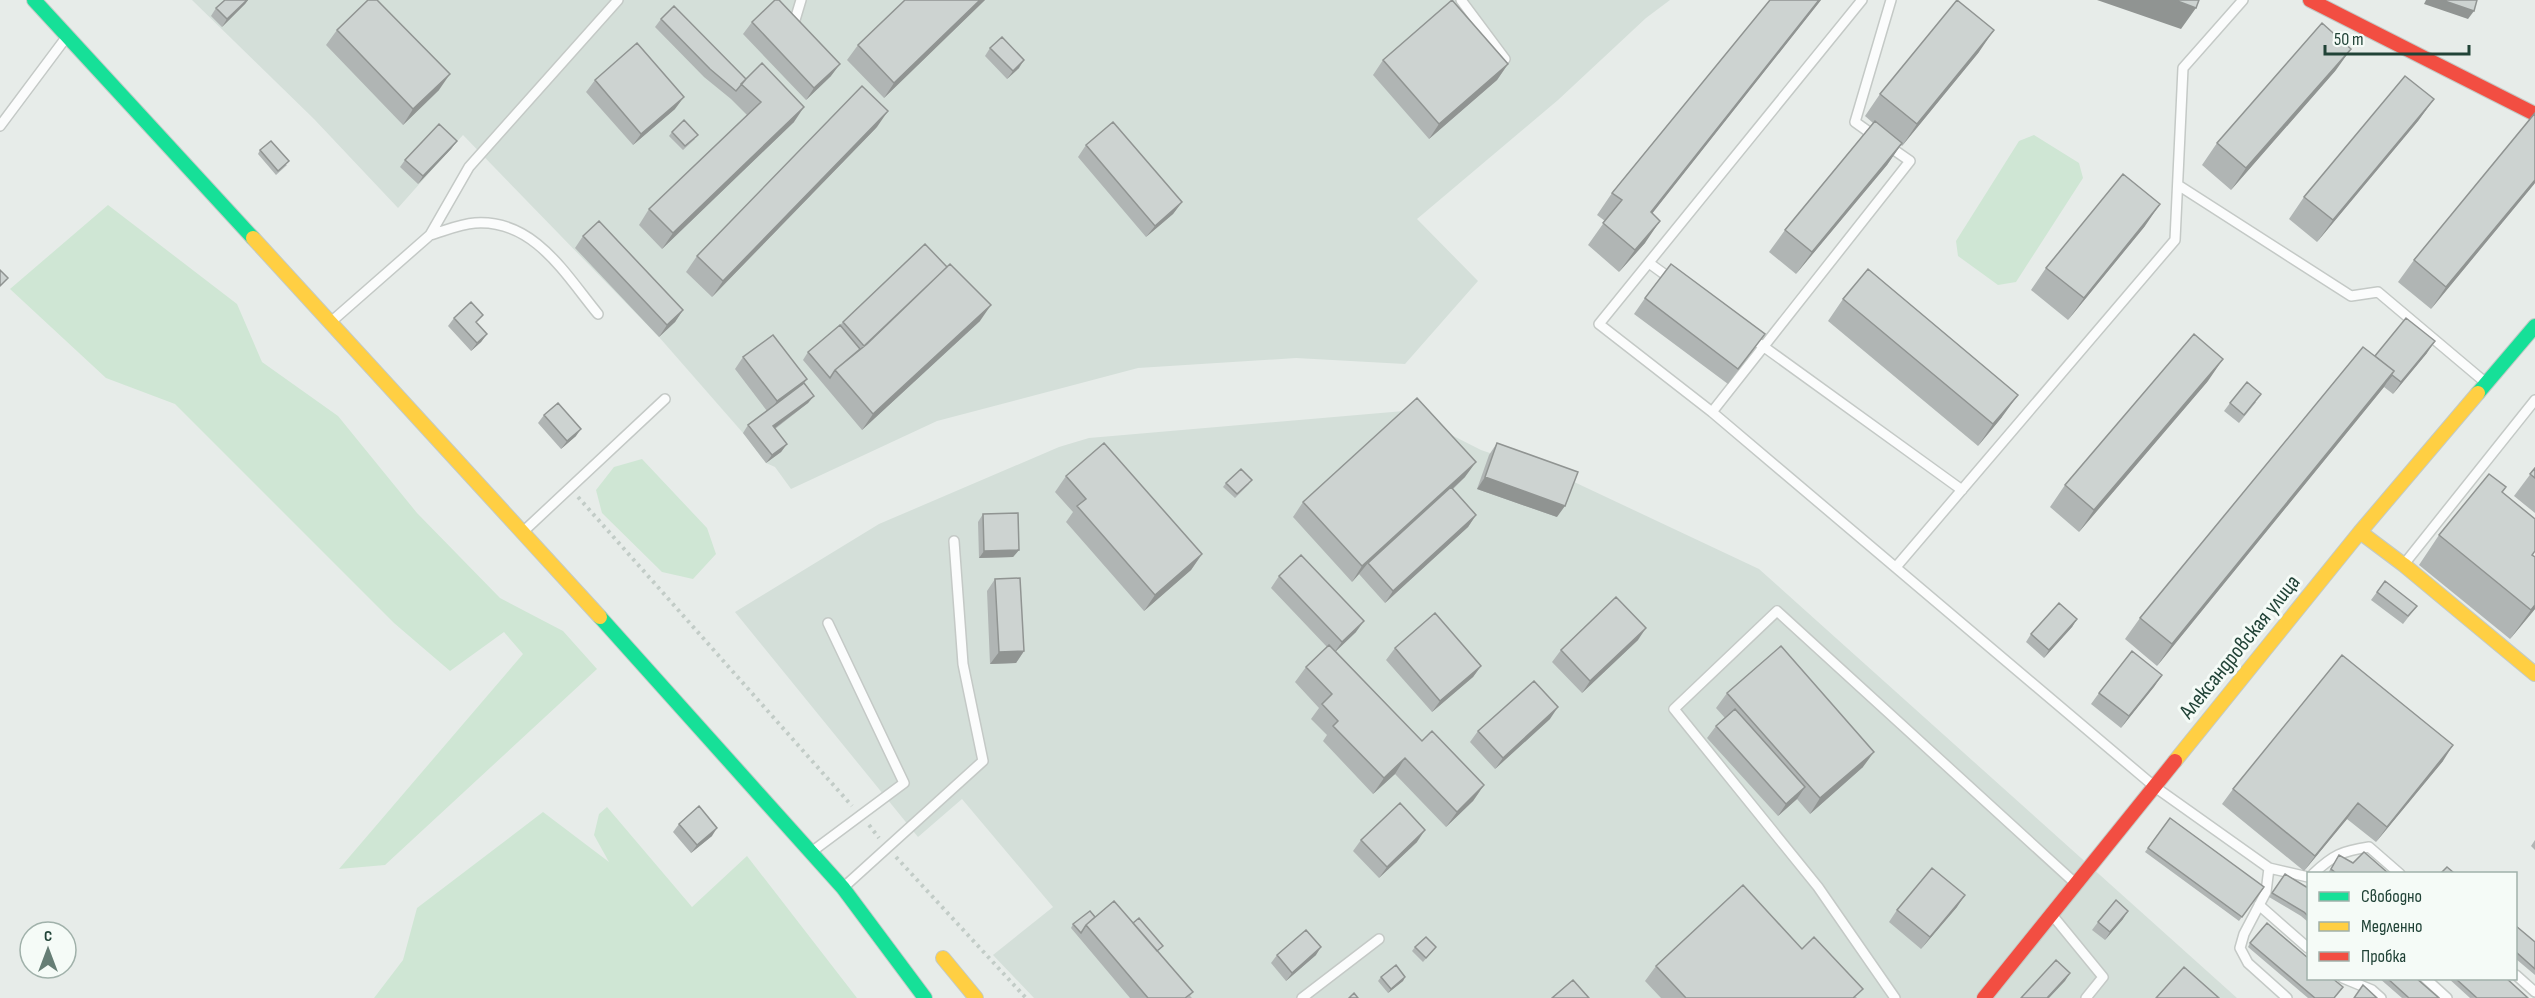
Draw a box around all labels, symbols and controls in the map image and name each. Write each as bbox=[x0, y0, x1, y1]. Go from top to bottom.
scale bar bbox=[2325, 18, 2469, 56]
text: 50 m bbox=[2334, 29, 2364, 50]
street label: Александровская улица bbox=[2173, 570, 2306, 725]
legend bbox=[2307, 872, 2517, 980]
text: Свободно bbox=[2361, 886, 2422, 907]
text: Медленно bbox=[2361, 916, 2423, 937]
north arrow bbox=[18, 920, 78, 980]
text: С bbox=[44, 927, 52, 946]
text: Пробка bbox=[2361, 946, 2406, 967]

